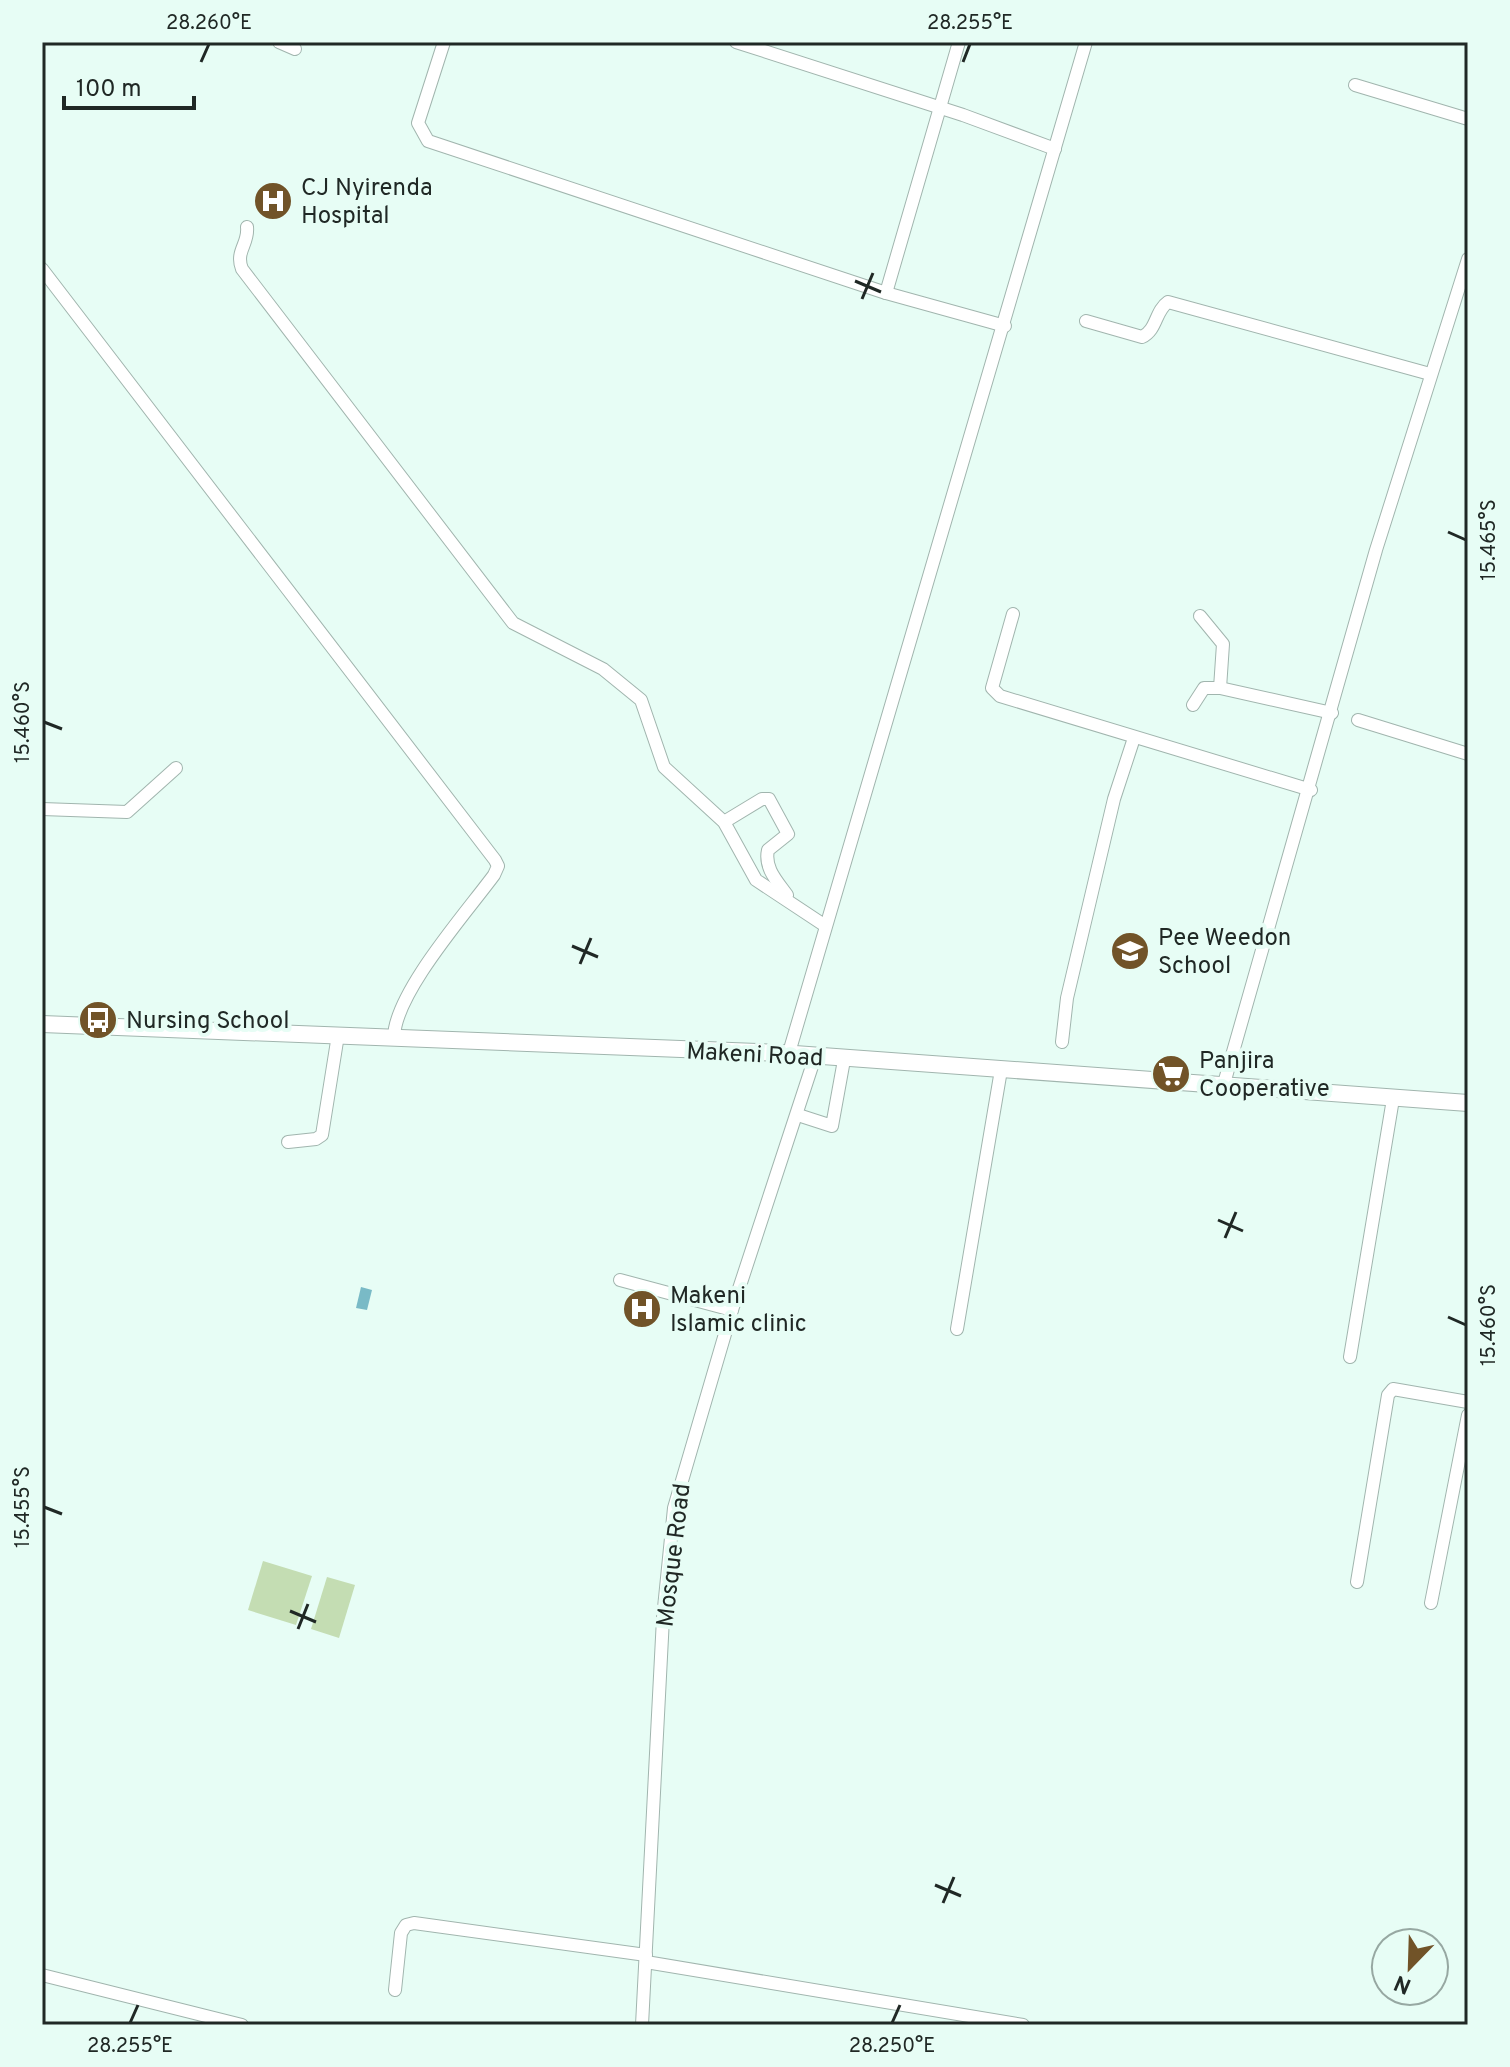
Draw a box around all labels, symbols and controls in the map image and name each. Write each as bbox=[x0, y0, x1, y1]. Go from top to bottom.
text: 28.260°E bbox=[166, 11, 252, 37]
text: 28.255°E bbox=[927, 11, 1013, 37]
scale bar bbox=[64, 60, 194, 110]
text: 100 m bbox=[76, 75, 142, 105]
place label: CJ Nyirenda Hospital bbox=[301, 174, 433, 232]
hospital icon: CJ Nyirenda Hospital bbox=[252, 180, 294, 222]
text: 15.465°S bbox=[1477, 499, 1503, 581]
text: 15.460°S bbox=[11, 681, 37, 763]
place label: Pee Weedon School bbox=[1158, 924, 1291, 982]
school or university icon: Pee Weedon School bbox=[1109, 930, 1151, 972]
bus stop icon: Nursing School bbox=[77, 999, 119, 1041]
place label: Nursing School bbox=[126, 1007, 289, 1037]
street label: Makeni Road bbox=[686, 1037, 824, 1075]
place label: Panjira Cooperative bbox=[1199, 1047, 1330, 1105]
supermarket icon: Panjira Cooperative bbox=[1150, 1053, 1192, 1095]
place label: Makeni Islamic clinic bbox=[670, 1282, 807, 1340]
text: 15.460°S bbox=[1477, 1284, 1503, 1366]
hospital icon: Makeni Islamic clinic bbox=[621, 1288, 663, 1330]
text: 15.455°S bbox=[11, 1466, 37, 1548]
street label: Mosque Road bbox=[651, 1482, 699, 1629]
north arrow bbox=[1370, 1927, 1450, 2007]
text: N bbox=[1391, 1968, 1416, 1999]
text: 28.255°E bbox=[87, 2034, 173, 2060]
text: 28.250°E bbox=[849, 2034, 935, 2060]

